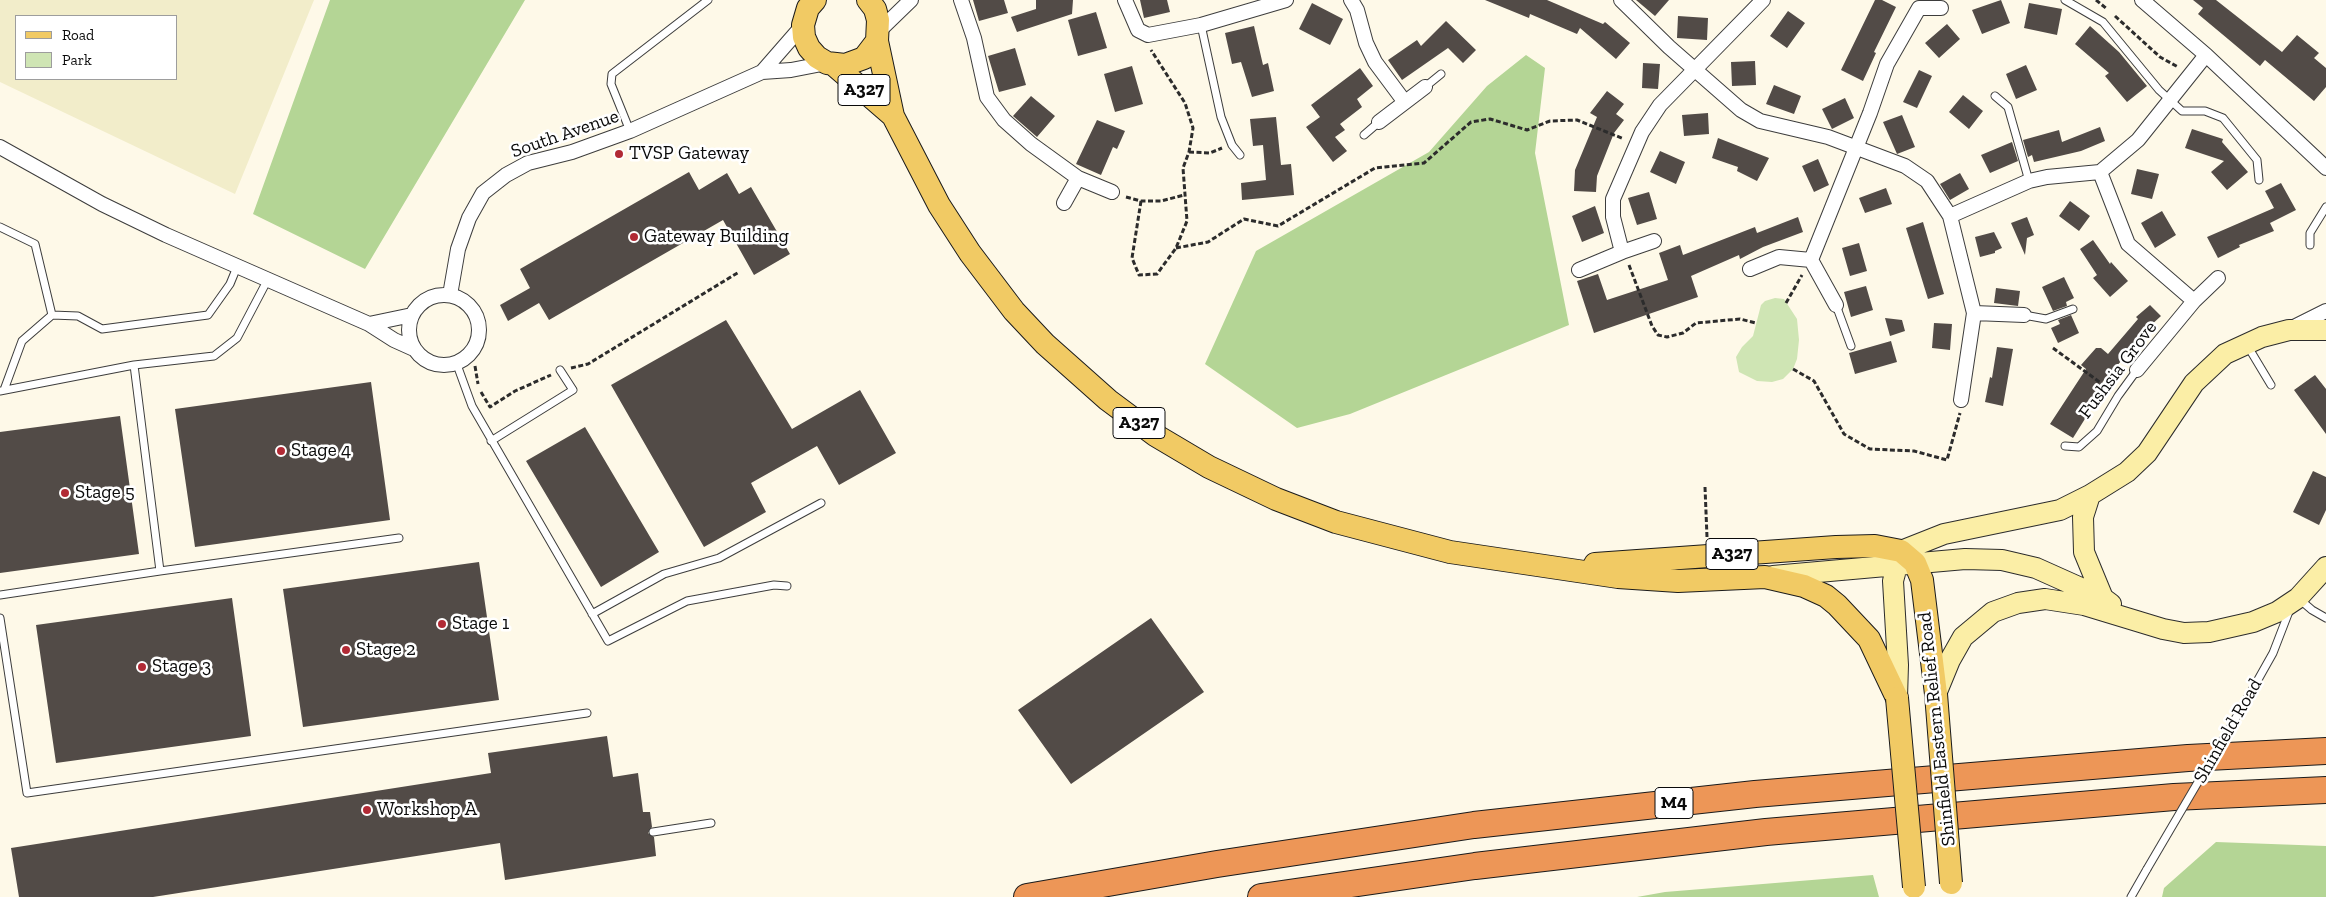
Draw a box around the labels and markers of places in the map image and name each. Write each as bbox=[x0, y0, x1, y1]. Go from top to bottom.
place label: TVSP Gateway bbox=[629, 143, 749, 165]
marker: TVSP Gateway bbox=[613, 148, 625, 160]
place label: Gateway Building bbox=[644, 226, 789, 248]
marker: Gateway Building bbox=[628, 231, 640, 243]
place label: Stage 4 bbox=[291, 440, 351, 462]
marker: Stage 4 bbox=[275, 445, 287, 457]
place label: Stage 5 bbox=[75, 482, 135, 504]
marker: Stage 5 bbox=[59, 487, 71, 499]
place label: Stage 1 bbox=[452, 613, 509, 635]
marker: Stage 1 bbox=[436, 618, 448, 630]
place label: Stage 2 bbox=[356, 639, 416, 661]
marker: Stage 2 bbox=[340, 644, 352, 656]
place label: Stage 3 bbox=[152, 656, 211, 678]
marker: Stage 3 bbox=[136, 661, 148, 673]
place label: Workshop A bbox=[377, 799, 477, 821]
marker: Workshop A bbox=[361, 804, 373, 816]

